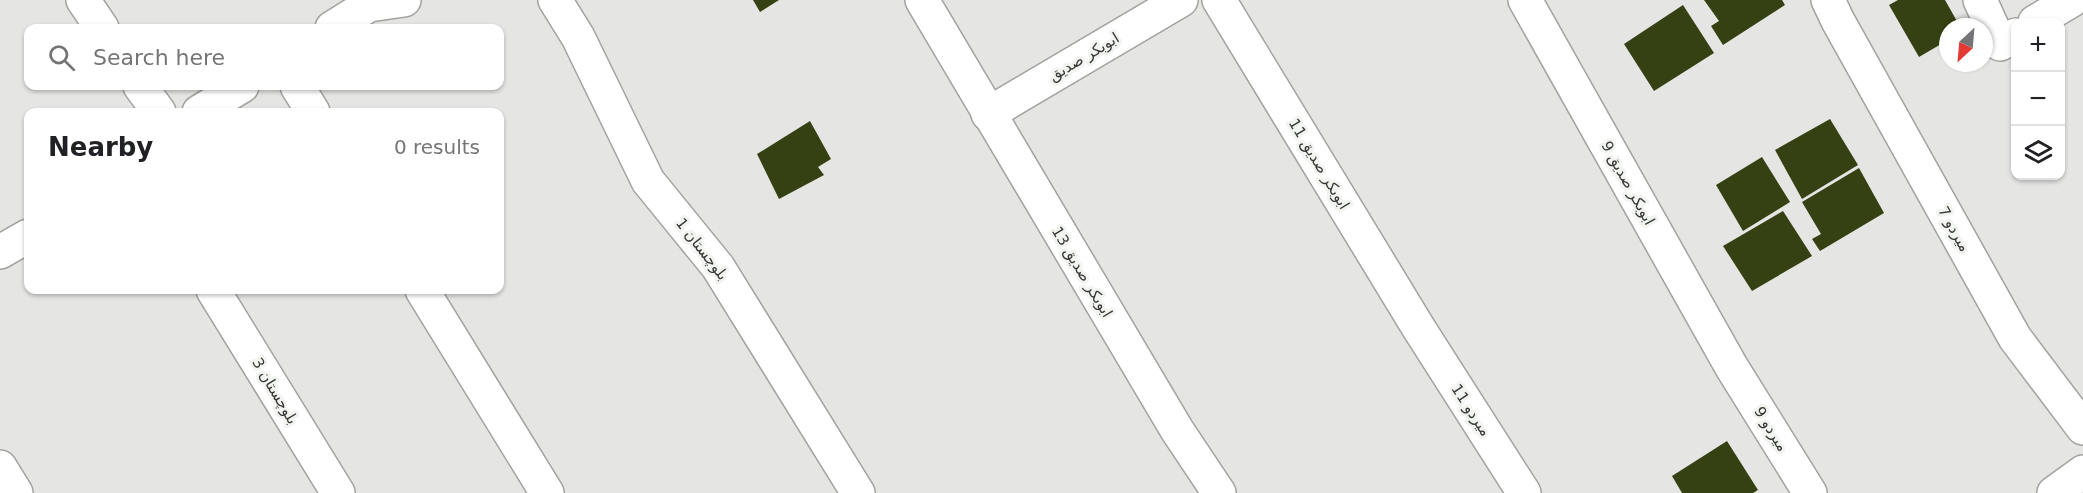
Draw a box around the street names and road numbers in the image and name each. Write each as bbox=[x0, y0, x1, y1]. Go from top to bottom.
street label: ابوبکر صدیق bbox=[1046, 29, 1122, 85]
street label: ابوبکر صدیق 11 bbox=[1285, 115, 1353, 213]
street label: ابوبکر صدیق 9 bbox=[1598, 138, 1658, 228]
street label: میردو 7 bbox=[1934, 203, 1974, 255]
street label: بلوچستان 1 bbox=[672, 214, 732, 284]
street label: ابوبکر صدیق 13 bbox=[1048, 223, 1116, 321]
street label: بلوچستان 3 bbox=[248, 355, 302, 427]
street label: میردو 11 bbox=[1447, 381, 1495, 439]
street label: میردو 9 bbox=[1750, 403, 1792, 455]

